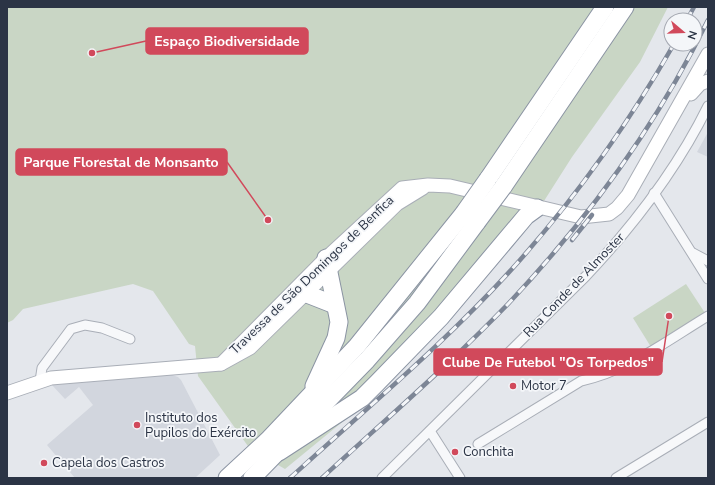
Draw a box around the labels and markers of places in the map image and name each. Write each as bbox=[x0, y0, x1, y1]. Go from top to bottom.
callout: Espaço Biodiversidade bbox=[146, 28, 308, 54]
callout: Parque Florestal de Monsanto bbox=[16, 149, 227, 175]
callout: Clube De Futebol "Os Torpedos" bbox=[434, 349, 662, 375]
place label: Motor 7 bbox=[521, 377, 567, 395]
marker: Motor 7 bbox=[508, 381, 518, 391]
place label: Instituto dos Pupilos do Exército bbox=[145, 409, 256, 442]
marker: Instituto dos Pupilos do Exército bbox=[132, 420, 142, 430]
place label: Conchita bbox=[463, 443, 514, 461]
marker: Conchita bbox=[450, 447, 460, 457]
place label: Capela dos Castros bbox=[52, 454, 165, 472]
marker: Capela dos Castros bbox=[39, 458, 49, 468]

